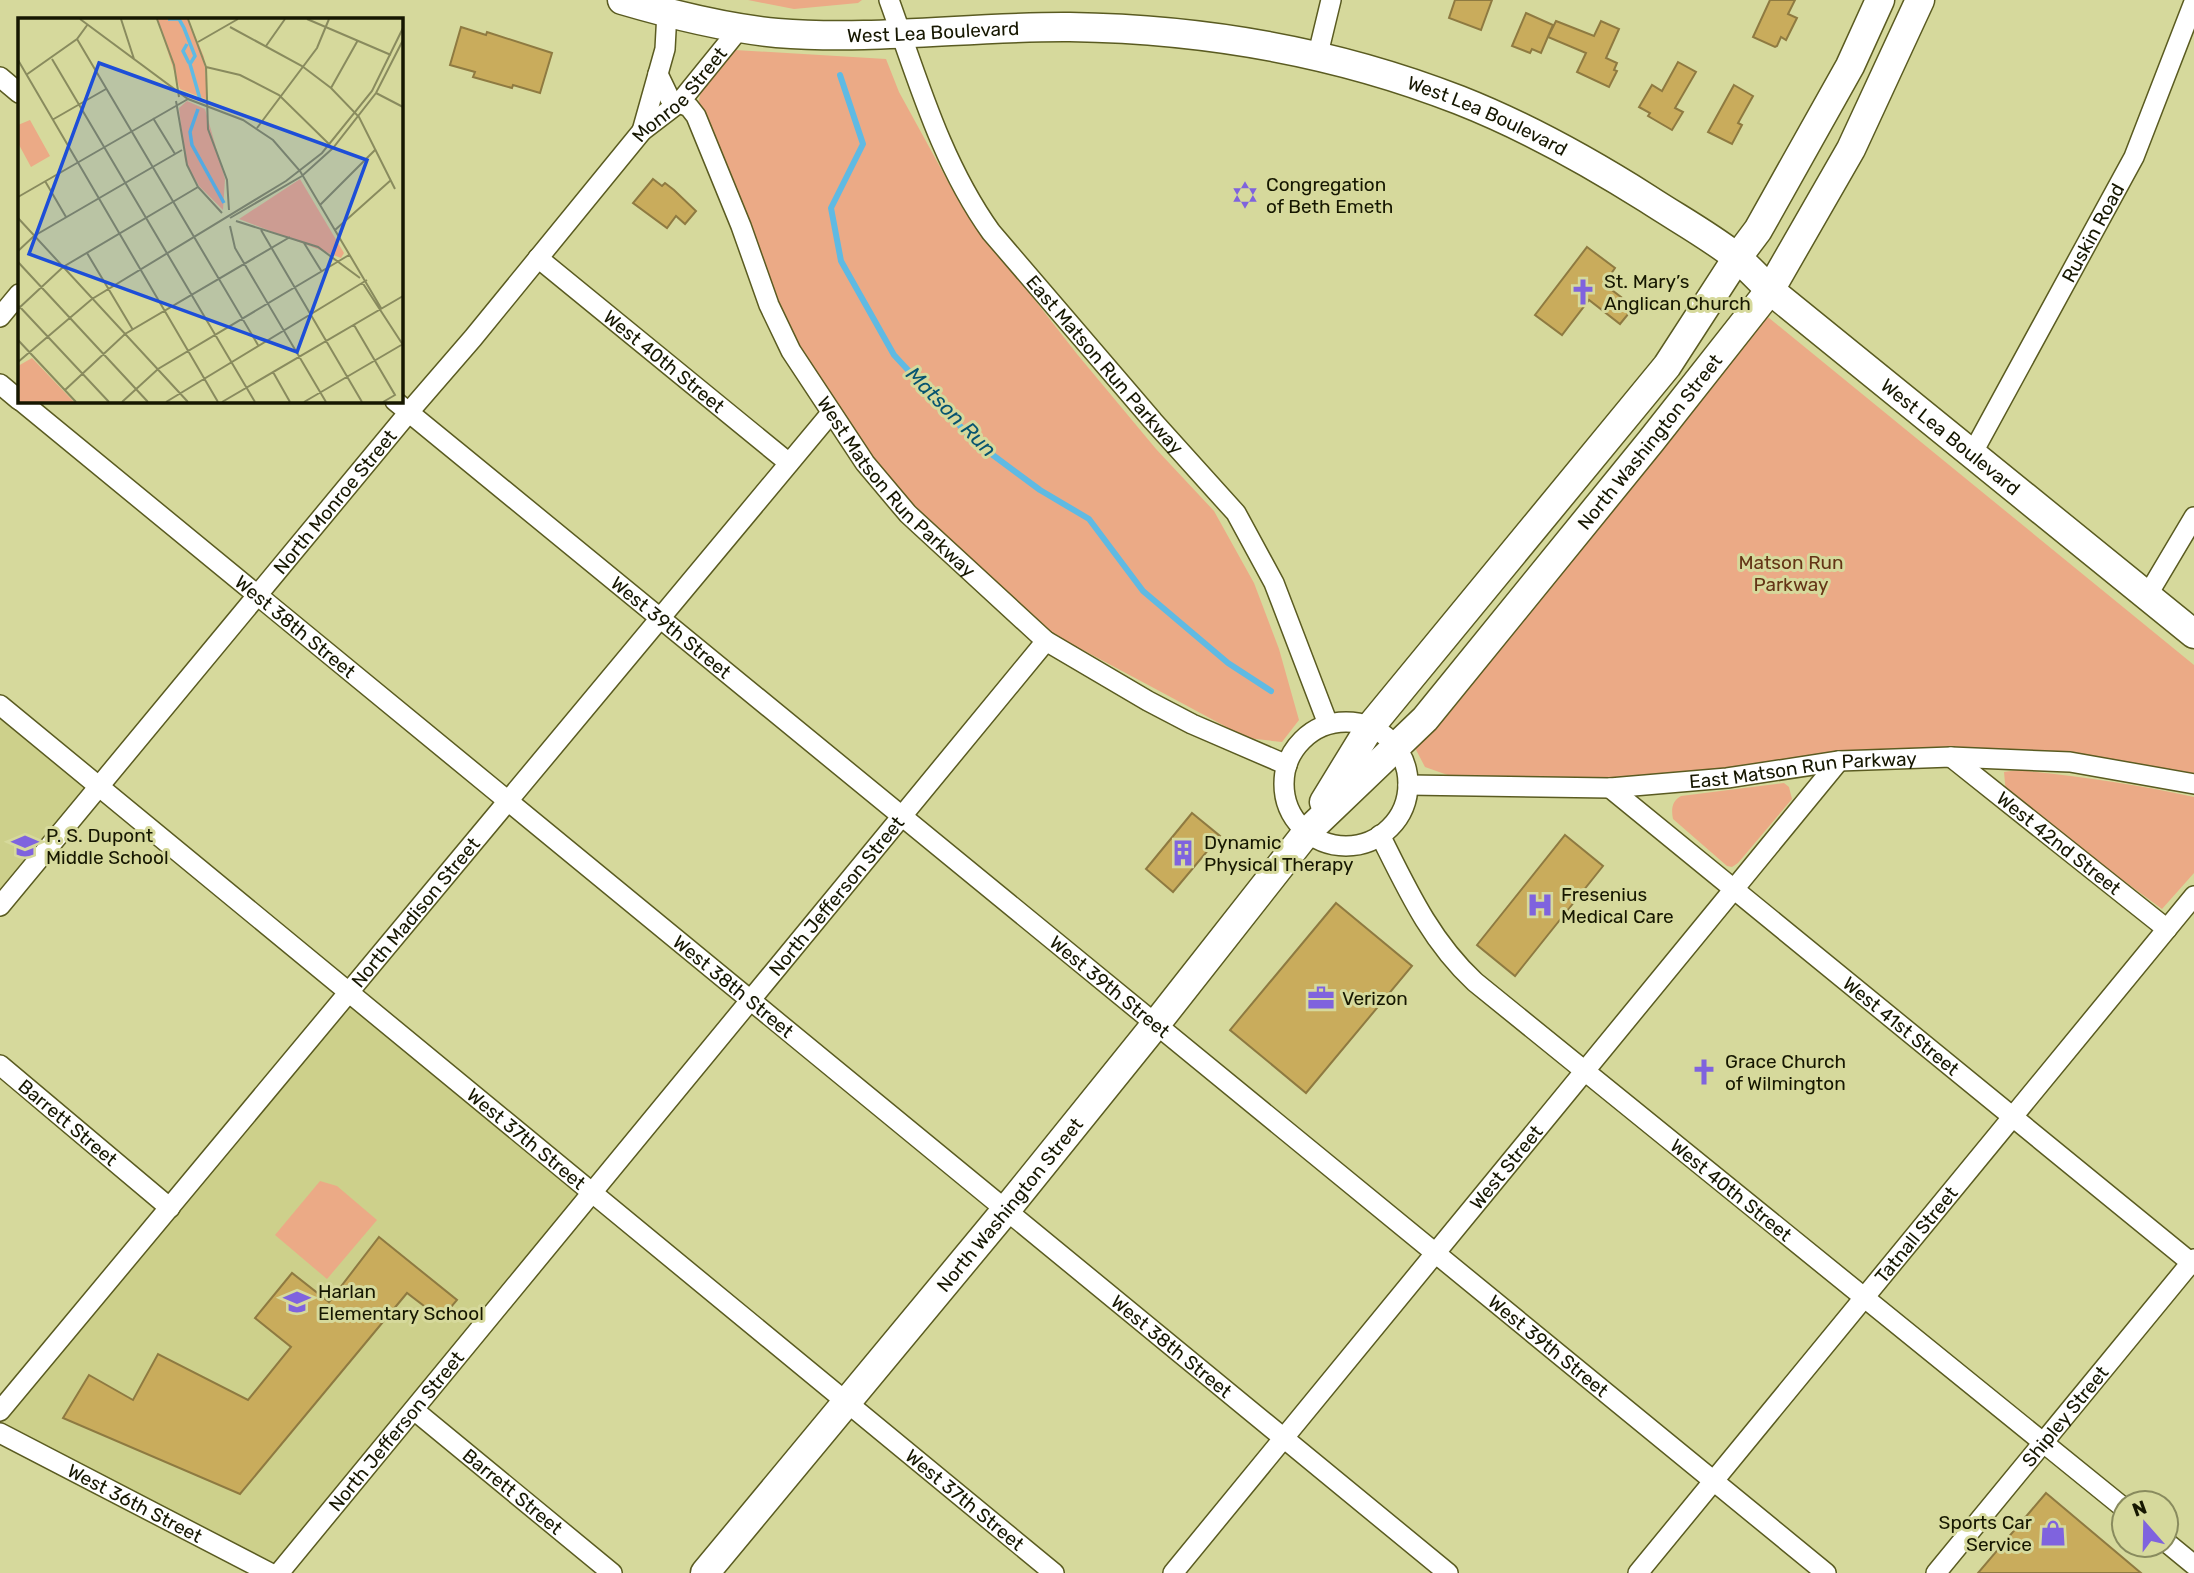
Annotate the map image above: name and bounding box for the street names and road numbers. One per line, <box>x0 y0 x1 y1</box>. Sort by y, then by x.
street label: West Lea Boulevard <box>847 17 1020 47</box>
street label: Monroe Street <box>627 42 732 147</box>
street label: West Lea Boulevard <box>1404 71 1571 161</box>
street label: Ruskin Road <box>2057 180 2129 286</box>
street label: East Matson Run Parkway <box>1021 271 1188 459</box>
street label: West 40th Street <box>599 305 730 418</box>
street label: North Washington Street <box>1573 349 1727 534</box>
street label: West Lea Boulevard <box>1876 374 2025 500</box>
street label: West Matson Run Parkway <box>812 392 980 582</box>
street label: North Monroe Street <box>269 425 402 579</box>
street label: West 38th Street <box>230 570 360 683</box>
street label: West 39th Street <box>606 572 736 684</box>
street label: East Matson Run Parkway <box>1688 747 1917 793</box>
street label: West 42nd Street <box>1992 787 2126 900</box>
street label: North Jefferson Street <box>764 811 910 981</box>
street label: North Madison Street <box>347 832 485 992</box>
street label: West 38th Street <box>668 930 799 1043</box>
street label: West 39th Street <box>1045 931 1175 1043</box>
street label: West 41st Street <box>1838 972 1964 1081</box>
street label: Barrett Street <box>13 1074 123 1171</box>
street label: West 37th Street <box>462 1083 591 1195</box>
street label: North Washington Street <box>932 1113 1088 1297</box>
street label: West Street <box>1465 1120 1548 1214</box>
street label: West 40th Street <box>1666 1134 1797 1247</box>
street label: Tatnall Street <box>1870 1182 1963 1288</box>
street label: West 38th Street <box>1106 1290 1237 1403</box>
street label: West 39th Street <box>1483 1290 1613 1402</box>
street label: North Jefferson Street <box>324 1346 469 1516</box>
street label: Shipley Street <box>2017 1361 2114 1472</box>
street label: Barrett Street <box>458 1444 568 1540</box>
street label: West 37th Street <box>901 1444 1029 1556</box>
street label: West 36th Street <box>63 1459 207 1548</box>

